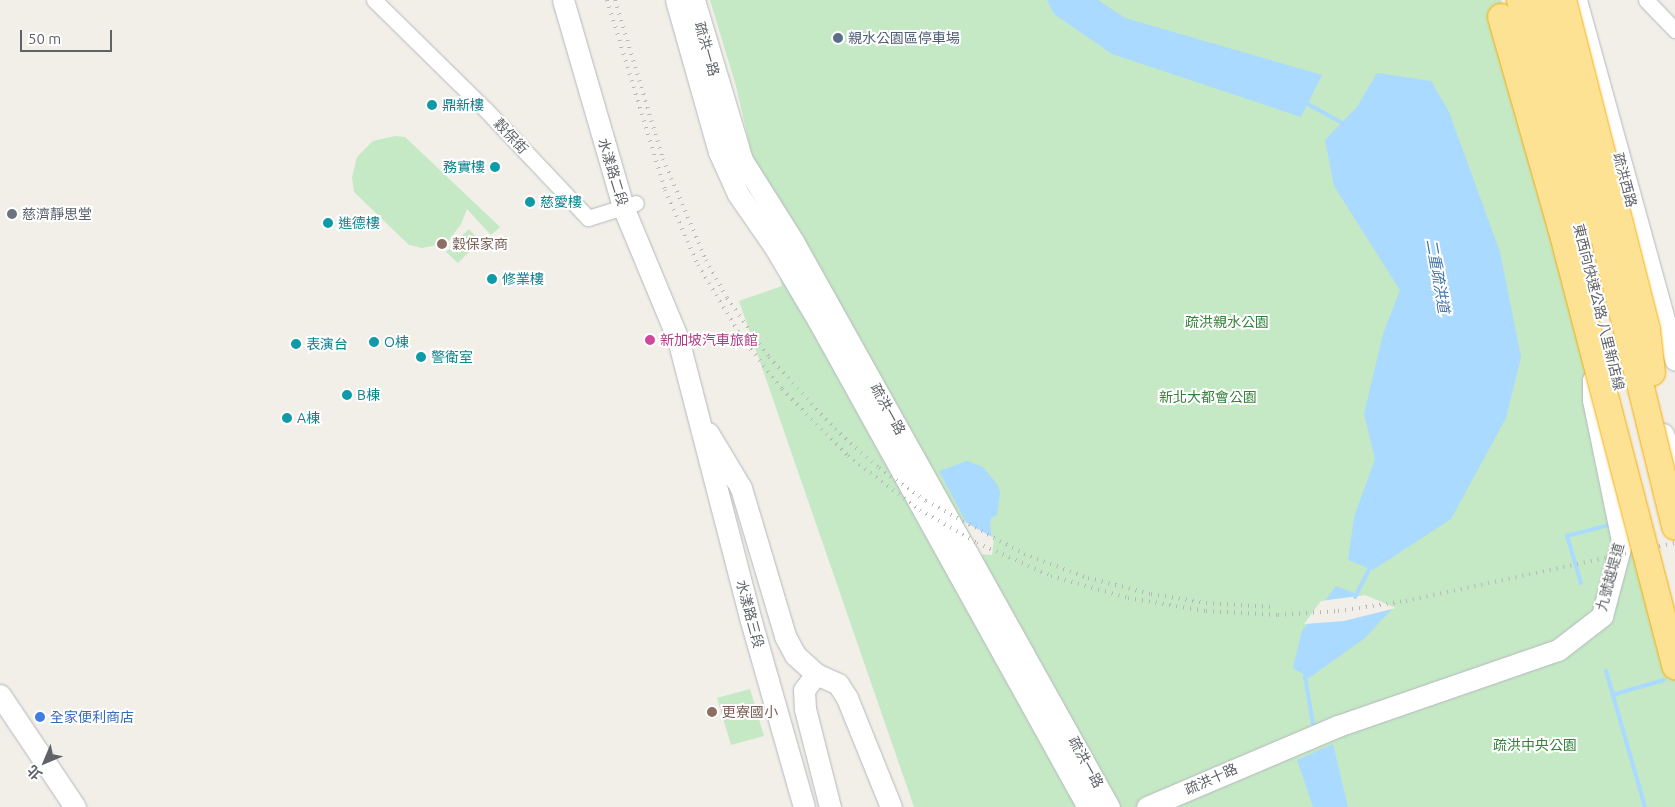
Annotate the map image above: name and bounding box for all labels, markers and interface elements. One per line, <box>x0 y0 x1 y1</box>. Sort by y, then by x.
scale bar <box>22 20 115 52</box>
street label: 疏洪一路 <box>691 20 723 78</box>
text: 50 m <box>28 30 61 47</box>
place label: 親水公園區停車場 <box>848 30 960 46</box>
marker: 親水公園區停車場 <box>832 32 844 44</box>
place label: 鼎新樓 <box>442 97 484 113</box>
marker: 鼎新樓 <box>426 99 438 111</box>
street label: 穀保街 <box>491 115 531 157</box>
street label: 水漾路二段 <box>595 136 631 208</box>
street label: 疏洪西路 <box>1610 151 1640 209</box>
place label: 務實樓 <box>443 159 485 175</box>
marker: 務實樓 <box>489 161 501 173</box>
place label: 慈愛樓 <box>540 194 582 210</box>
marker: 慈愛樓 <box>524 196 536 208</box>
place label: 慈濟靜思堂 <box>22 206 92 222</box>
marker: 慈濟靜思堂 <box>6 208 18 220</box>
place label: 進德樓 <box>338 215 380 231</box>
marker: 進德樓 <box>322 217 334 229</box>
street label: 東西向快速公路 八里新店線 <box>1570 222 1628 392</box>
place label: 穀保家商 <box>452 236 508 252</box>
marker: 穀保家商 <box>436 238 448 250</box>
water label: 二重疏洪道 <box>1423 238 1453 314</box>
place label: 修業樓 <box>502 271 544 287</box>
marker: 修業樓 <box>486 273 498 285</box>
park label: 疏洪親水公園 <box>1185 314 1269 330</box>
place label: 新加坡汽車旅館 <box>660 332 758 348</box>
place label: O棟 <box>384 334 409 350</box>
marker: 新加坡汽車旅館 <box>644 334 656 346</box>
place label: 表演台 <box>306 336 348 352</box>
marker: O棟 <box>368 336 380 348</box>
marker: 表演台 <box>290 338 302 350</box>
place label: 警衛室 <box>431 349 473 365</box>
marker: 警衛室 <box>415 351 427 363</box>
street label: 疏洪一路 <box>867 380 909 438</box>
place label: B棟 <box>357 387 380 403</box>
marker: B棟 <box>341 389 353 401</box>
park label: 新北大都會公園 <box>1159 389 1257 405</box>
place label: A棟 <box>297 410 320 426</box>
marker: A棟 <box>281 412 293 424</box>
street label: 九號越堤道 <box>1593 541 1627 613</box>
street label: 水漾路三段 <box>733 578 767 650</box>
place label: 更寮國小 <box>722 704 778 720</box>
marker: 更寮國小 <box>706 706 718 718</box>
place label: 全家便利商店 <box>50 709 134 725</box>
marker: 全家便利商店 <box>34 711 46 723</box>
street label: 疏洪一路 <box>1065 733 1107 791</box>
north arrow <box>20 737 70 787</box>
park label: 疏洪中央公園 <box>1493 737 1577 753</box>
street label: 疏洪十路 <box>1182 760 1240 798</box>
text: 北 <box>24 762 45 783</box>

